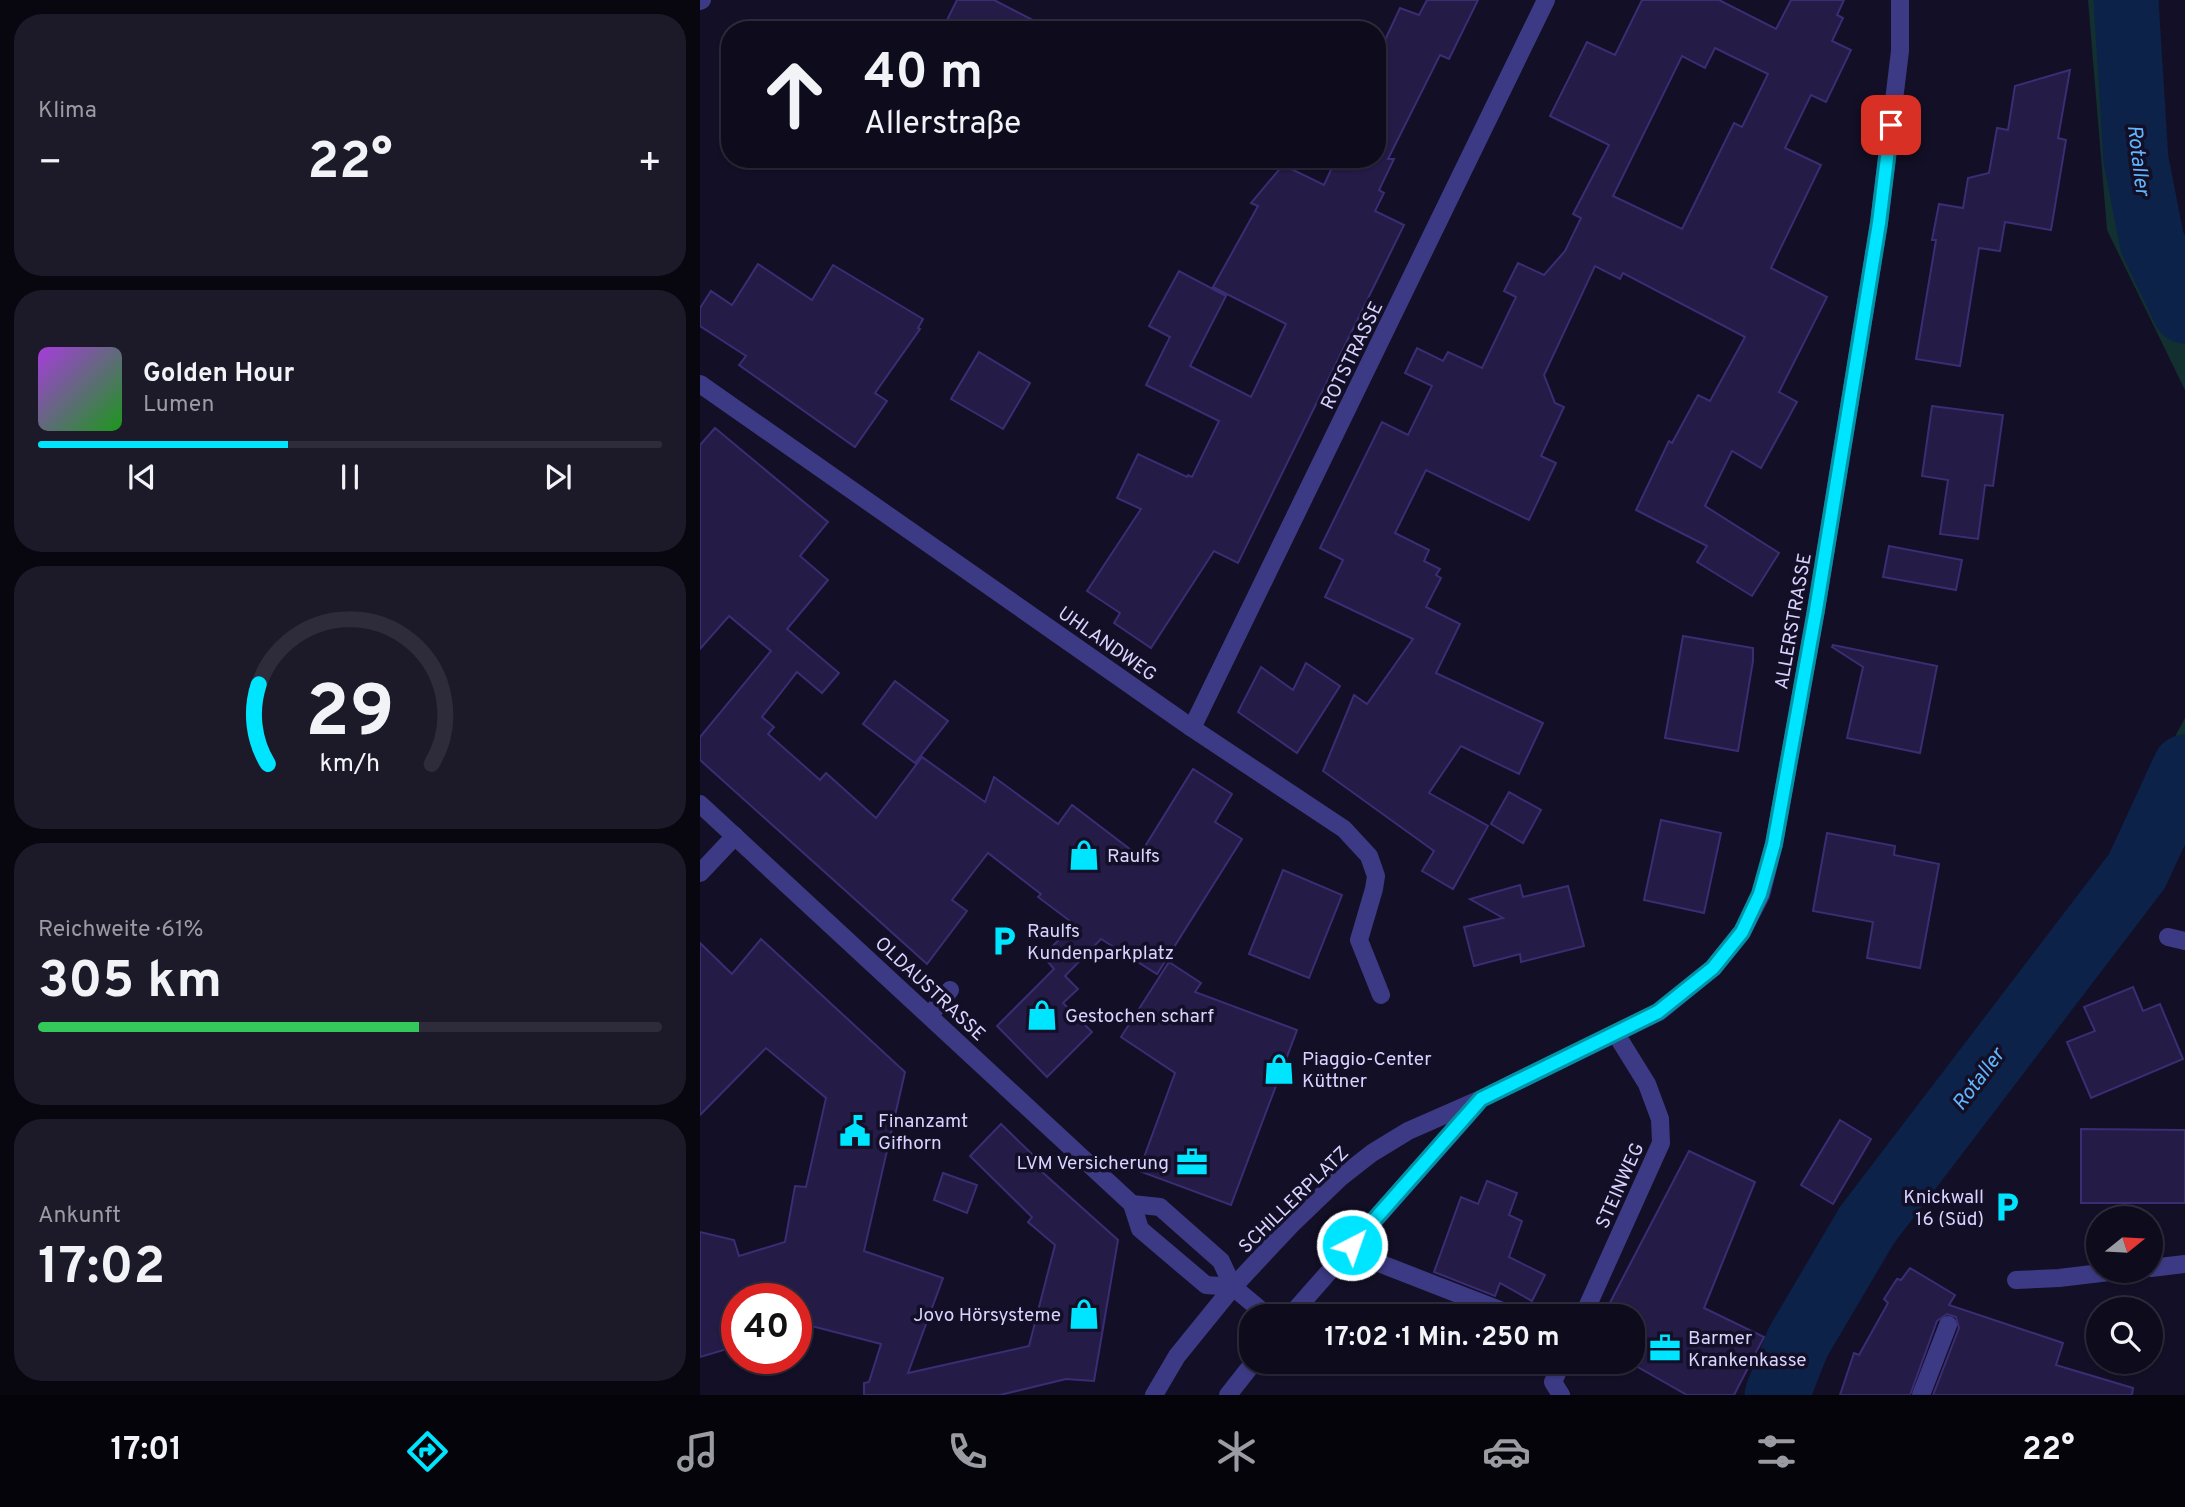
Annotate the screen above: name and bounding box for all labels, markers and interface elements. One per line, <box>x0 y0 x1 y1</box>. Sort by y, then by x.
text: 40 m <box>864 44 983 106</box>
icon: ahead <box>749 49 840 140</box>
pin <box>1861 95 1921 155</box>
text: Klima <box>38 97 97 126</box>
text: Allerstraße <box>864 105 1021 145</box>
icon: arrive <box>1872 106 1910 144</box>
water label: Rotaller <box>2120 123 2156 199</box>
text: 22° <box>307 131 393 197</box>
text: − <box>38 140 63 189</box>
text: + <box>637 140 662 189</box>
street label: ROTSTRASSE <box>1316 298 1389 414</box>
text: Golden Hour <box>143 358 294 391</box>
text: Lumen <box>143 391 214 420</box>
icon: previous <box>123 458 161 496</box>
icon: pause <box>331 458 369 496</box>
icon: next <box>539 458 577 496</box>
street label: ALLERSTRASSE <box>1770 551 1818 691</box>
street label: UHLANDWEG <box>1053 602 1161 688</box>
text: 29 <box>305 670 395 762</box>
text: km/h <box>320 748 380 780</box>
shop icon: Raulfs <box>1067 838 1101 872</box>
place label: Raulfs <box>1107 845 1160 869</box>
text: Reichweite · 61% <box>38 916 204 945</box>
place label: Raulfs Kundenparkplatz <box>1027 920 1174 966</box>
parking icon: Raulfs Kundenparkplatz <box>987 924 1021 958</box>
street label: OLDAUSTRASSE <box>869 932 990 1047</box>
text: 305 km <box>38 950 222 1016</box>
shop icon: Gestochen scharf <box>1025 998 1059 1032</box>
place label: Gestochen scharf <box>1065 1005 1215 1029</box>
water label: Rotaller <box>1947 1042 2013 1117</box>
place label: Piaggio-Center Küttner <box>1302 1048 1432 1094</box>
shop icon: Piaggio-Center Küttner <box>1262 1052 1296 1086</box>
place label: Finanzamt Gifhorn <box>878 1110 968 1156</box>
public building icon: Finanzamt Gifhorn <box>838 1114 872 1148</box>
street label: STEINWEG <box>1591 1139 1650 1232</box>
street label: SCHILLERPLATZ <box>1234 1142 1355 1259</box>
office icon: LVM Versicherung <box>1175 1145 1209 1179</box>
place label: LVM Versicherung <box>1017 1152 1169 1176</box>
place label: Knickwall 16 (Süd) <box>1903 1186 1984 1232</box>
parking icon: Knickwall 16 (Süd) <box>1990 1190 2024 1224</box>
text: Ankunft <box>38 1202 121 1231</box>
north arrow <box>2086 1206 2163 1283</box>
map controls <box>2086 1206 2163 1374</box>
position arrow <box>1315 1208 1389 1282</box>
text: 17:02 <box>38 1236 165 1302</box>
speed limit sign: 40 <box>721 1283 812 1374</box>
shop icon: Jovo Hörsysteme <box>1067 1297 1101 1331</box>
button: search <box>2086 1297 2163 1374</box>
place label: Jovo Hörsysteme <box>913 1304 1061 1328</box>
text: 17:02 · 1 Min. · 250 m <box>1325 1322 1559 1355</box>
place label: Barmer Krankenkasse <box>1688 1327 1807 1373</box>
office icon: Barmer Krankenkasse <box>1648 1331 1682 1365</box>
icon: directions <box>403 1427 452 1476</box>
icon: music <box>673 1427 722 1476</box>
icon: phone <box>943 1427 992 1476</box>
icon: climate <box>1212 1427 1261 1476</box>
icon: car <box>1482 1427 1531 1476</box>
icon: filters <box>1752 1427 1801 1476</box>
text: 17:01 <box>110 1431 182 1471</box>
text: 22° <box>2022 1431 2074 1471</box>

